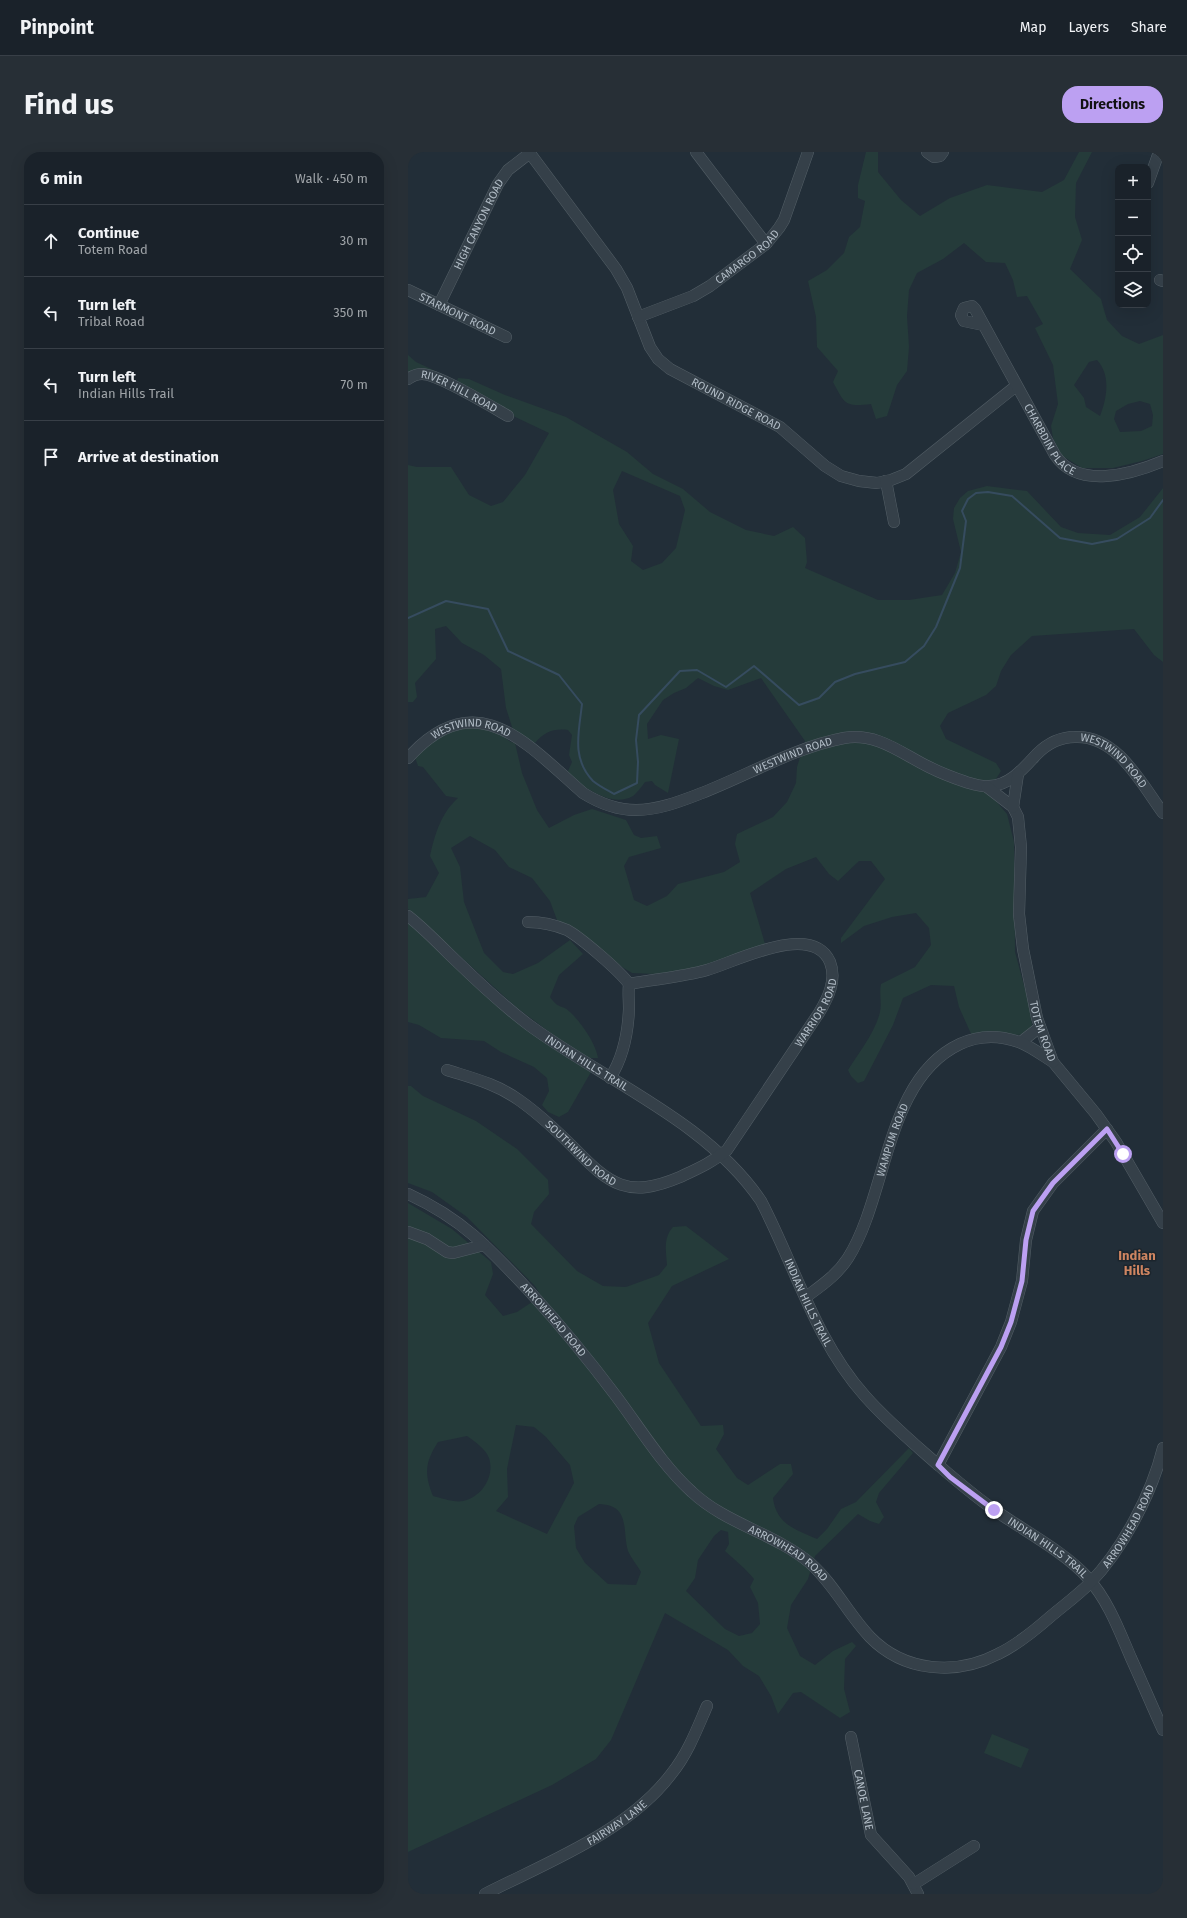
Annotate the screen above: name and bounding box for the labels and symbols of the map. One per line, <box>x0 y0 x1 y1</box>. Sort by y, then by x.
street label: HIGH CANYON ROAD <box>451 176 507 272</box>
street label: CAMARGO ROAD <box>713 227 782 287</box>
street label: STARMONT ROAD <box>417 290 498 338</box>
street label: RIVER HILL ROAD <box>420 368 500 415</box>
street label: ROUND RIDGE ROAD <box>689 375 783 433</box>
street label: CHARBDIN PLACE <box>1021 401 1078 478</box>
street label: WESTWIND ROAD <box>429 716 513 742</box>
street label: WESTWIND ROAD <box>1080 731 1150 790</box>
street label: WESTWIND ROAD <box>751 735 834 777</box>
street label: WARRIOR ROAD <box>792 977 839 1049</box>
street label: TOTEM ROAD <box>1027 1000 1058 1063</box>
street label: INDIAN HILLS TRAIL <box>542 1032 631 1094</box>
street label: WAMPUM ROAD <box>874 1101 911 1178</box>
street label: SOUTHWIND ROAD <box>542 1118 618 1189</box>
route start <box>1114 1145 1132 1163</box>
district label: Indian Hills <box>1118 1248 1156 1278</box>
street label: INDIAN HILLS TRAIL <box>782 1257 835 1349</box>
street label: ARROWHEAD ROAD <box>518 1280 589 1359</box>
street label: ARROWHEAD ROAD <box>1100 1483 1157 1571</box>
route end <box>985 1501 1003 1519</box>
street label: INDIAN HILLS TRAIL <box>1005 1515 1091 1581</box>
street label: ARROWHEAD ROAD <box>746 1522 831 1584</box>
street label: CANOE LANE <box>851 1768 876 1831</box>
street label: FAIRWAY LANE <box>585 1798 650 1848</box>

